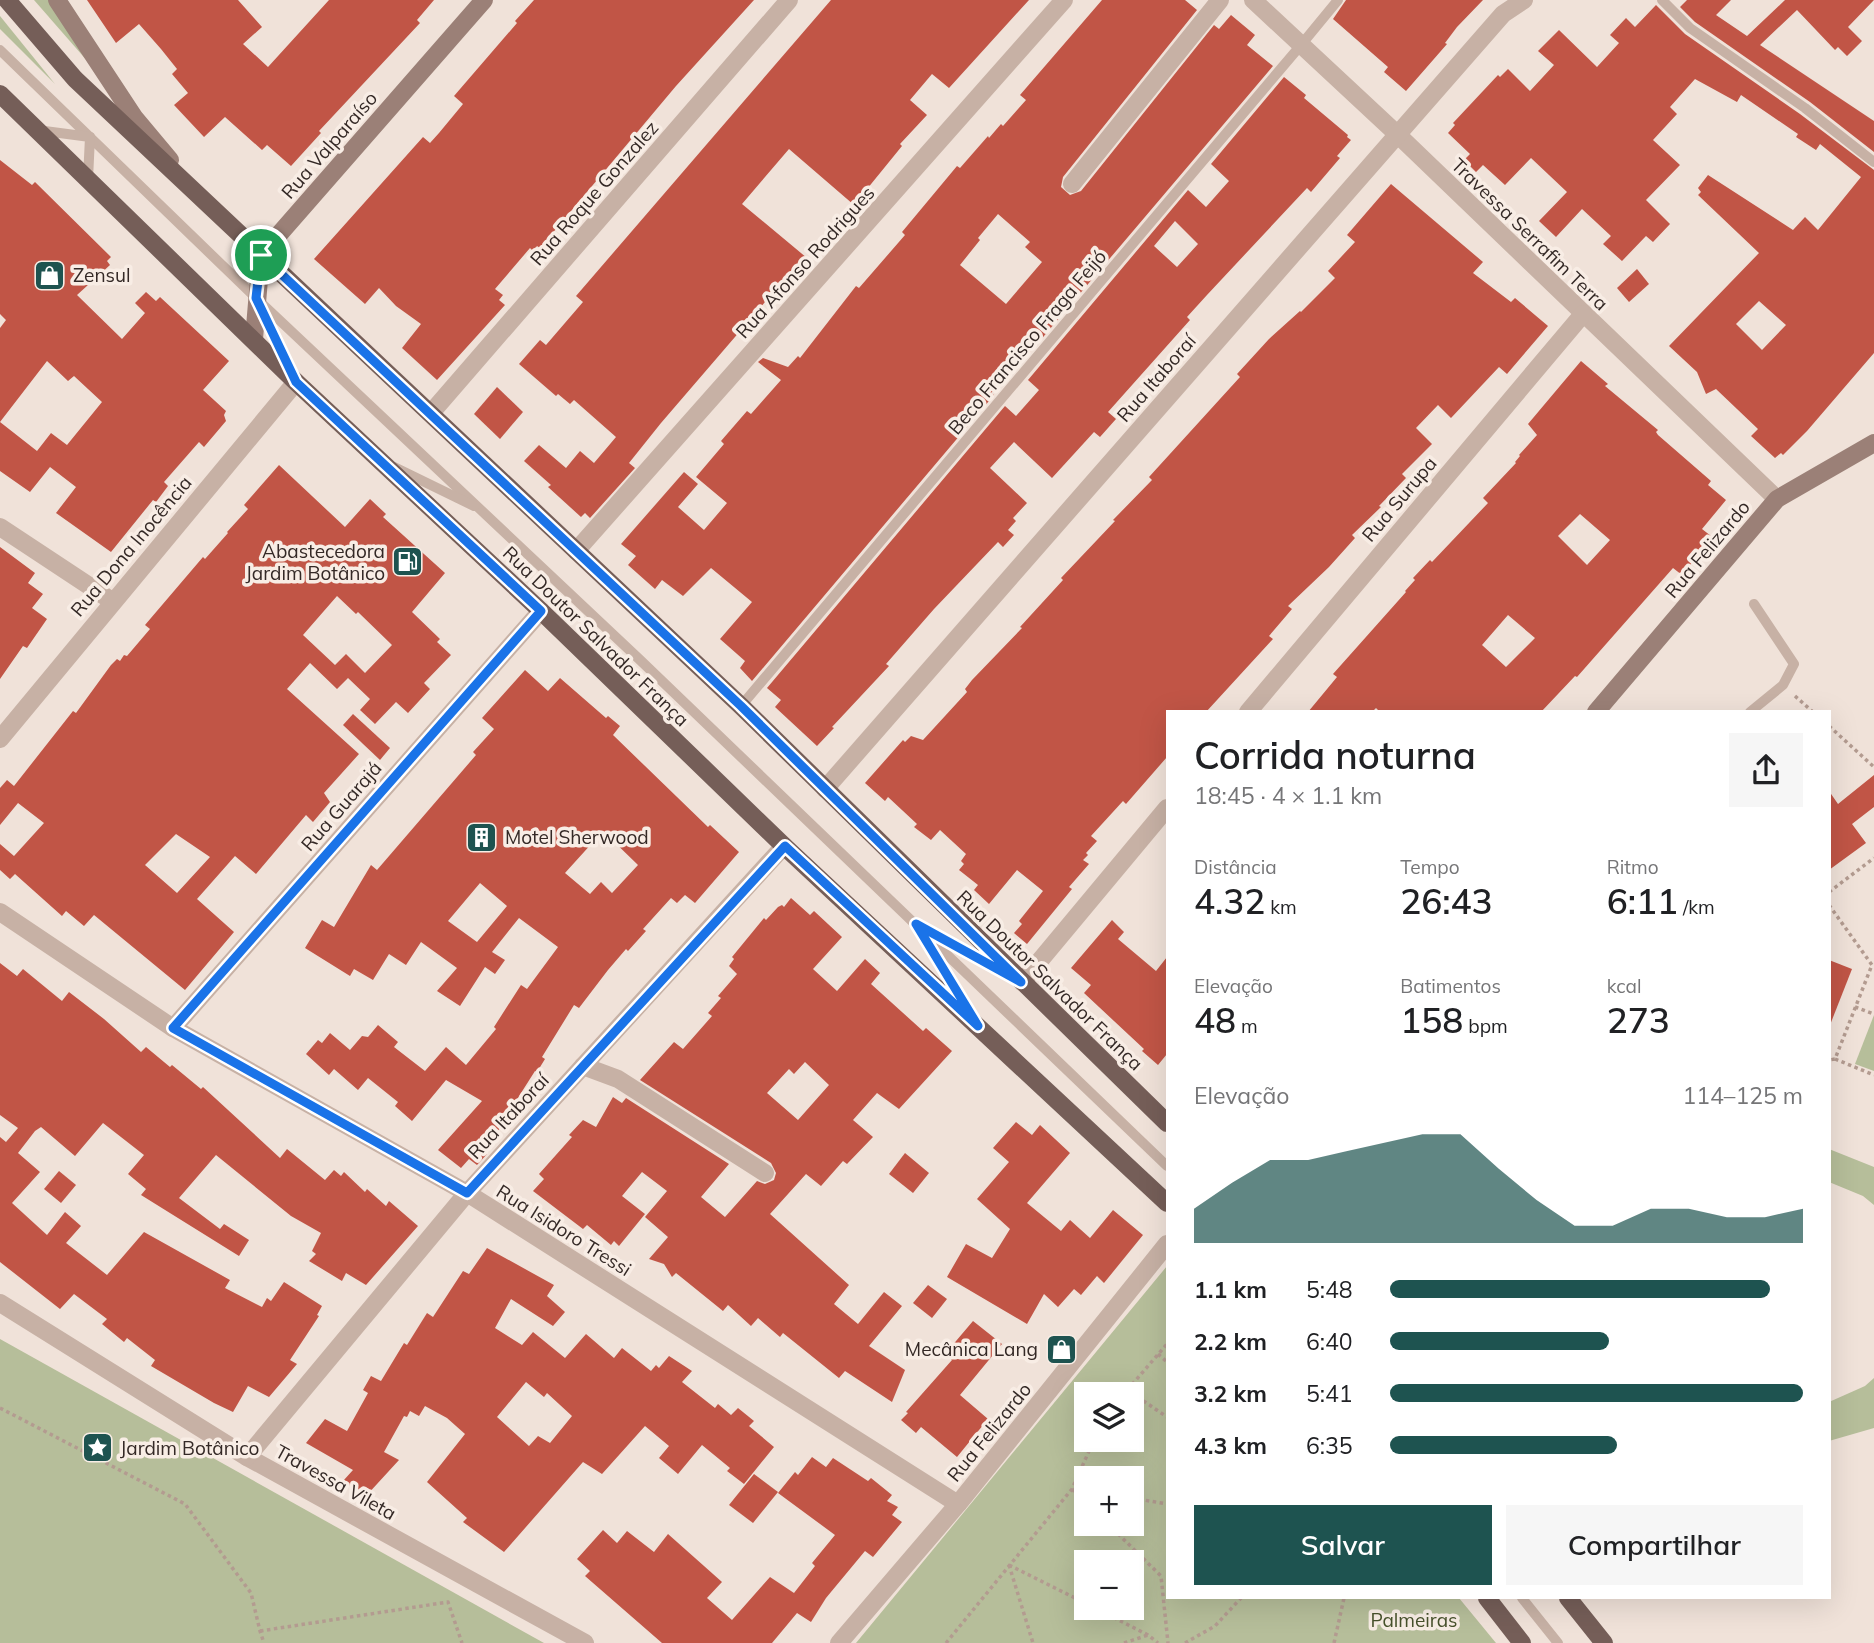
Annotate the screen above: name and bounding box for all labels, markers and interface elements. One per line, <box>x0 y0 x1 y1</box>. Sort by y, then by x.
street label: Rua Valparaíso <box>276 86 382 204</box>
street label: Rua Roque Gonzalez <box>525 116 663 270</box>
street label: Travessa Serrafim Terra <box>1447 153 1613 315</box>
street label: Rua Afonso Rodrigues <box>730 181 880 343</box>
pin <box>231 225 291 285</box>
icon: arrive <box>242 236 280 274</box>
street label: Beco Francisco Fraga Feijó <box>943 245 1111 439</box>
shop icon: Zensul <box>33 258 67 292</box>
place label: Zensul <box>73 263 130 287</box>
street label: Rua Itaboraí <box>1111 328 1202 427</box>
street label: Rua Surupa <box>1356 451 1442 547</box>
street label: Rua Dona Inocência <box>65 471 197 621</box>
street label: Rua Felizardo <box>1659 495 1755 603</box>
place label: Abastecedora Jardim Botânico <box>246 539 385 585</box>
street label: Rua Doutor Salvador França <box>498 541 694 731</box>
fuel station icon: Abastecedora Jardim Botânico <box>391 545 425 579</box>
text: Corrida noturna <box>1194 731 1476 779</box>
button: share <box>1729 733 1803 807</box>
street label: Rua Guarajá <box>296 756 386 856</box>
text: 18:45 · 4 × 1.1 km <box>1194 781 1382 810</box>
building icon: Motel Sherwood <box>465 820 499 854</box>
place label: Motel Sherwood <box>505 825 649 849</box>
text: Distância <box>1194 855 1277 879</box>
text: Tempo <box>1400 855 1460 879</box>
text: Ritmo <box>1607 855 1659 879</box>
text: 4.32 <box>1194 879 1265 923</box>
text: 26:43 <box>1400 879 1493 923</box>
text: 6:11 <box>1607 879 1678 923</box>
street label: Rua Doutor Salvador França <box>952 885 1148 1075</box>
text: km <box>1265 895 1297 919</box>
text: /km <box>1678 895 1715 919</box>
text: Elevação <box>1194 974 1273 998</box>
text: Batimentos <box>1400 974 1501 998</box>
text: kcal <box>1607 974 1641 998</box>
text: 48 <box>1194 998 1236 1042</box>
text: 158 <box>1400 998 1463 1042</box>
text: 273 <box>1607 998 1670 1042</box>
text: m <box>1236 1014 1258 1038</box>
text: bpm <box>1463 1014 1508 1038</box>
street label: Rua Itaboraí <box>462 1067 555 1164</box>
text: Elevação <box>1194 1081 1289 1110</box>
text: 114–125 m <box>1682 1081 1803 1110</box>
street label: Rua Isidoro Tressi <box>492 1179 636 1281</box>
text: 1.1 km <box>1194 1275 1267 1304</box>
text: 5:48 <box>1306 1275 1353 1304</box>
text: 2.2 km <box>1194 1327 1267 1356</box>
text: 6:40 <box>1306 1327 1353 1356</box>
shop icon: Mecânica Lang <box>1044 1332 1078 1366</box>
place label: Mecânica Lang <box>905 1337 1038 1361</box>
street label: Rua Felizardo <box>942 1378 1036 1486</box>
text: 3.2 km <box>1194 1379 1267 1408</box>
text: 5:41 <box>1306 1379 1353 1408</box>
map controls <box>1074 1382 1144 1620</box>
button: layers <box>1074 1382 1144 1452</box>
place icon: Jardim Botânico <box>80 1431 114 1465</box>
text: 4.3 km <box>1194 1431 1267 1460</box>
text: 6:35 <box>1306 1431 1353 1460</box>
place label: Jardim Botânico <box>120 1436 259 1460</box>
street label: Travessa Vileta <box>271 1439 401 1525</box>
button: + <box>1074 1466 1144 1536</box>
button: Salvar <box>1194 1505 1492 1585</box>
button: Compartilhar <box>1506 1505 1803 1585</box>
button: − <box>1074 1550 1144 1620</box>
park label: Palmeiras <box>1370 1608 1458 1632</box>

